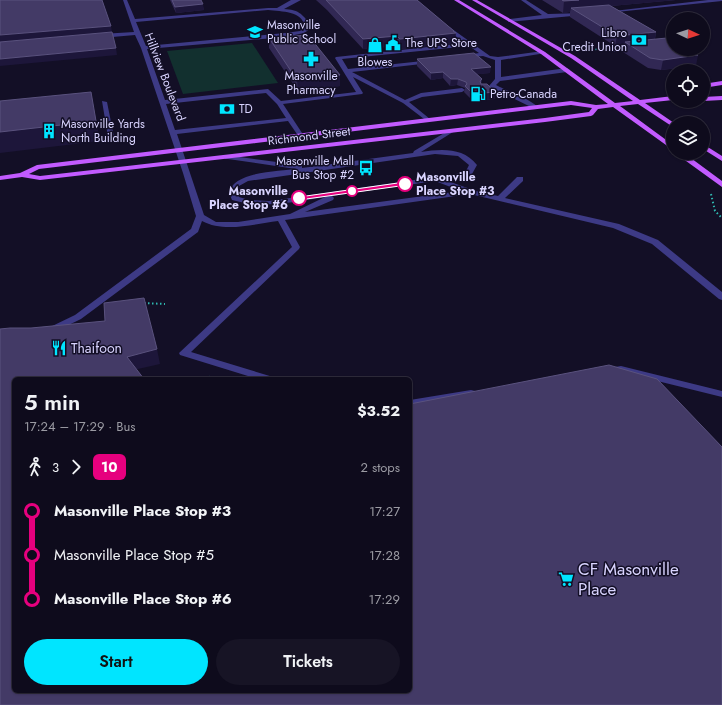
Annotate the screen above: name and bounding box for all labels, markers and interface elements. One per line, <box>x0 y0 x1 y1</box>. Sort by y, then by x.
north arrow <box>666 12 710 56</box>
map controls <box>666 12 710 160</box>
place label: Masonville Public School <box>267 16 336 48</box>
school or university icon: Masonville Public School <box>246 23 264 41</box>
place label: Libro Credit Union <box>562 24 627 56</box>
street label: Hillview Boulevard <box>140 30 190 124</box>
bank icon: Libro Credit Union <box>630 31 648 49</box>
public building icon: The UPS Store <box>384 34 402 52</box>
place label: The UPS Store <box>405 34 477 52</box>
shop icon: Blowes <box>366 36 384 54</box>
pharmacy icon: Masonville Pharmacy <box>302 50 320 68</box>
place label: Blowes <box>358 53 393 71</box>
button: locate <box>666 64 710 108</box>
place label: Masonville Pharmacy <box>284 67 338 99</box>
fuel station icon: Petro-Canada <box>469 85 487 103</box>
place label: Petro-Canada <box>490 85 557 103</box>
bank icon: TD <box>218 100 236 118</box>
place label: TD <box>239 100 253 118</box>
place label: Masonville Yards North Building <box>61 115 145 147</box>
button: layers <box>666 116 710 160</box>
building icon: Masonville Yards North Building <box>40 122 58 140</box>
street label: Richmond Street <box>267 122 351 150</box>
place label: Masonville Mall Bus Stop #2 <box>276 152 354 184</box>
bus stop icon: Masonville Mall Bus Stop #2 <box>357 159 375 177</box>
place label: Masonville Place Stop #3 <box>416 168 495 200</box>
marker: Masonville Place Stop #3 <box>397 176 413 192</box>
place label: Masonville Place Stop #6 <box>209 182 288 214</box>
unlabelled marker <box>346 185 358 197</box>
marker: Masonville Place Stop #6 <box>291 190 307 206</box>
place label: Thaifoon <box>71 338 122 358</box>
restaurant icon: Thaifoon <box>50 339 68 357</box>
text: 5 min <box>24 386 80 418</box>
text: $3.52 <box>357 400 400 422</box>
text: 17:24 – 17:29 · Bus <box>24 417 135 436</box>
icon: walk <box>24 456 46 478</box>
icon: forward <box>65 456 87 478</box>
text: 10 <box>101 457 118 477</box>
text: 3 <box>52 458 59 477</box>
text: 2 stops <box>361 458 400 477</box>
text: Masonville Place Stop #3 <box>54 500 231 522</box>
text: 17:27 <box>369 502 400 521</box>
text: Masonville Place Stop #5 <box>54 544 214 566</box>
text: 17:28 <box>369 546 400 565</box>
place label: CF Masonville Place <box>578 557 679 601</box>
supermarket icon: CF Masonville Place <box>557 570 575 588</box>
text: Masonville Place Stop #6 <box>54 588 232 610</box>
text: 17:29 <box>369 590 400 609</box>
button: Start <box>24 639 208 685</box>
button: Tickets <box>216 639 400 685</box>

